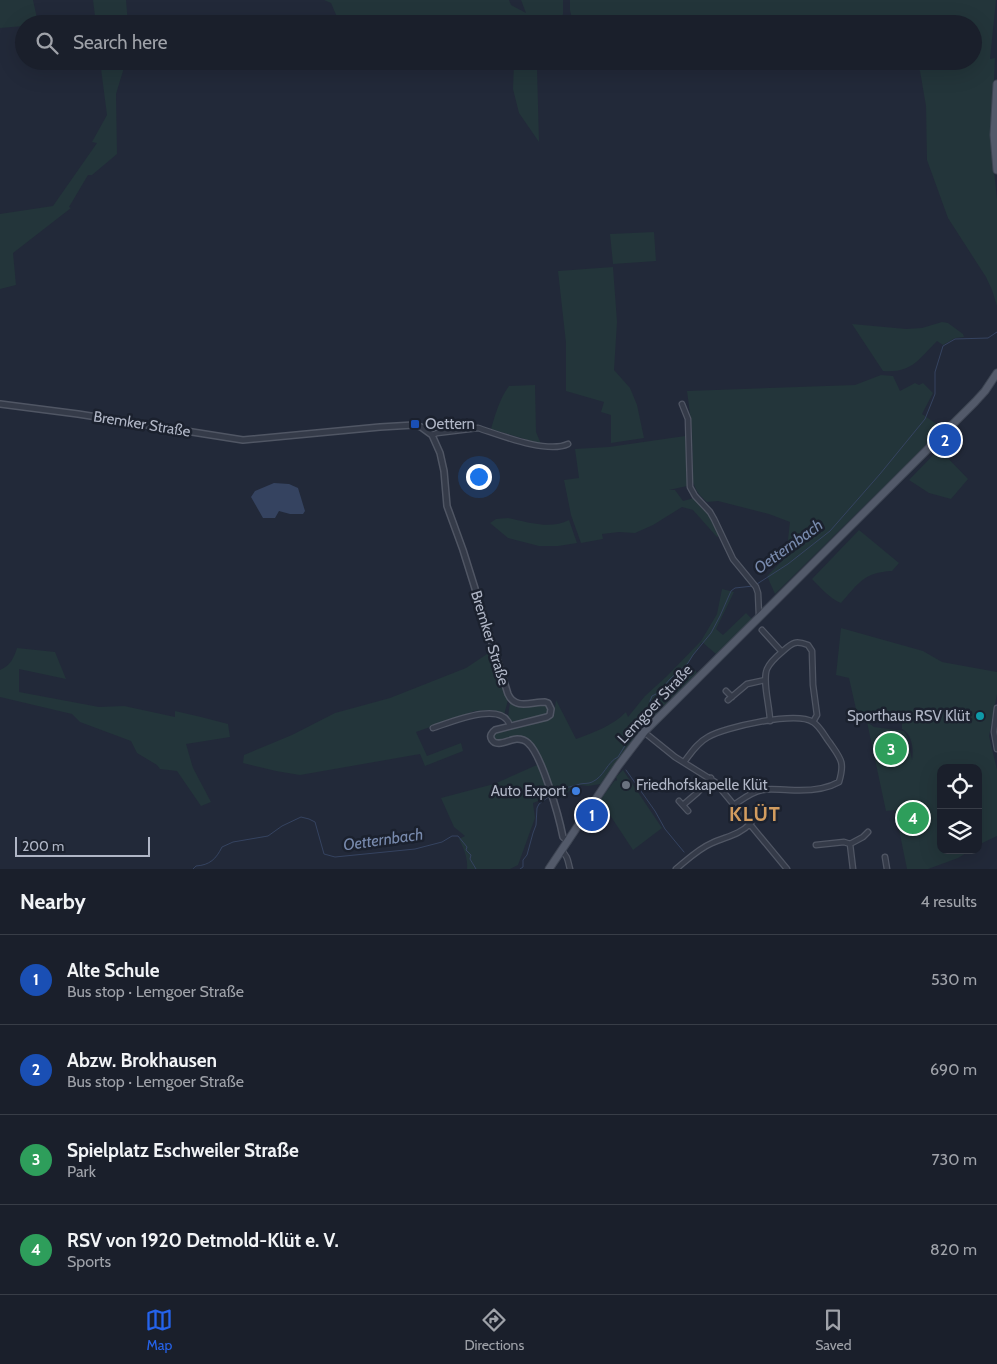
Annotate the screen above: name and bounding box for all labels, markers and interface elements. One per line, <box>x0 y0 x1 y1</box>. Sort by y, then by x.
search box <box>15 15 982 70</box>
icon: search <box>33 29 61 57</box>
text: Search here <box>73 31 167 54</box>
street label: Bremker Straße <box>92 407 192 441</box>
place label: Oettern <box>425 415 475 433</box>
marker: Oettern <box>409 418 421 430</box>
pin: 2 <box>929 421 961 459</box>
your location <box>466 464 492 490</box>
water label: Oetternbach <box>750 515 826 578</box>
street label: Bremker Straße <box>467 588 513 688</box>
street label: Lemgoer Straße <box>614 661 696 747</box>
place label: Sporthaus RSV Klüt <box>847 707 970 725</box>
marker: Sporthaus RSV Klüt <box>974 710 986 722</box>
pin: 3 <box>875 730 907 768</box>
map controls <box>937 764 982 854</box>
button: locate <box>937 764 982 809</box>
place label: Friedhofskapelle Klüt <box>636 776 767 794</box>
marker: Friedhofskapelle Klüt <box>620 779 632 791</box>
place label: Auto Export <box>491 782 566 800</box>
marker: Auto Export <box>570 785 582 797</box>
pin: 1 <box>576 796 608 834</box>
pin: 4 <box>897 799 929 837</box>
district label: KLÜT <box>729 802 781 826</box>
button: layers <box>937 809 982 854</box>
water label: Oetternbach <box>342 824 424 855</box>
scale bar <box>15 834 150 857</box>
text: 200 m <box>22 837 64 855</box>
text: Nearby <box>20 889 86 914</box>
text: 4 results <box>920 892 977 911</box>
text: Alte Schule <box>67 959 159 982</box>
text: 1 <box>33 970 39 989</box>
text: 530 m <box>931 970 977 989</box>
text: Bus stop · Lemgoer Straße <box>67 982 244 1001</box>
text: Abzw. Brokhausen <box>67 1049 217 1072</box>
text: 2 <box>32 1060 40 1079</box>
text: 690 m <box>930 1060 977 1079</box>
text: Bus stop · Lemgoer Straße <box>67 1072 244 1091</box>
text: Spielplatz Eschweiler Straße <box>67 1139 299 1162</box>
text: 3 <box>32 1150 40 1169</box>
text: 730 m <box>931 1150 977 1169</box>
text: Park <box>67 1162 96 1181</box>
text: RSV von 1920 Detmold-Klüt e. V. <box>67 1229 339 1252</box>
text: 4 <box>31 1240 41 1259</box>
text: 820 m <box>930 1240 977 1259</box>
text: Sports <box>67 1252 111 1271</box>
tab: Map <box>145 1306 173 1354</box>
tab: Directions <box>464 1306 524 1354</box>
tab: Saved <box>815 1306 852 1354</box>

